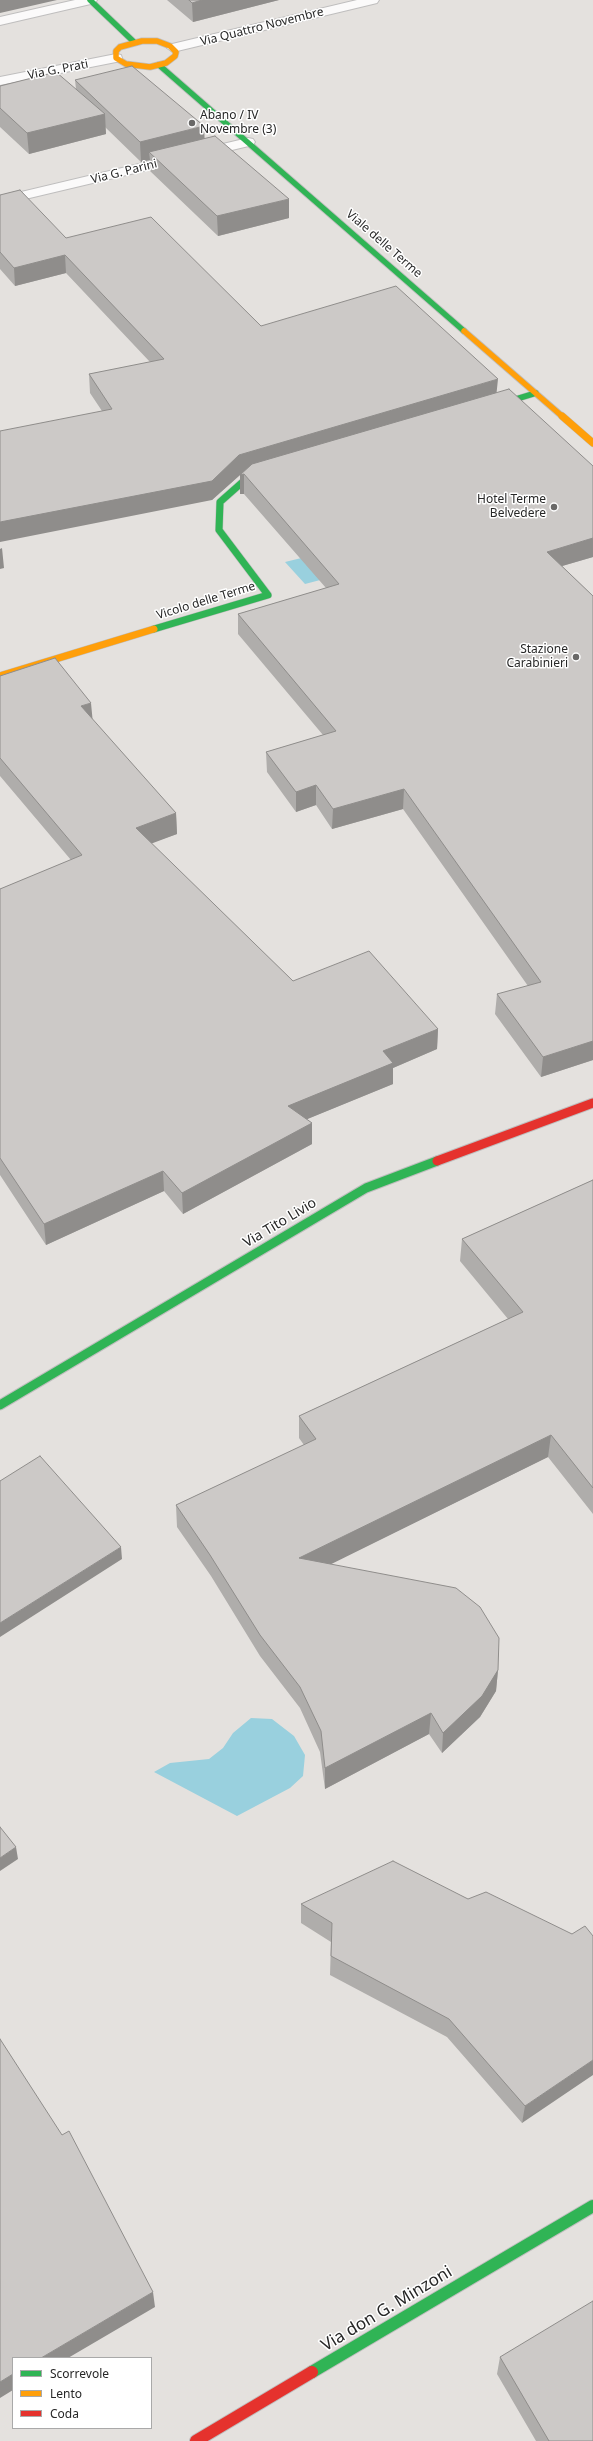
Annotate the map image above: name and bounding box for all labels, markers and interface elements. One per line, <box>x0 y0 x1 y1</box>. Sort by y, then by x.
street label: Via Quattro Novembre <box>199 5 325 49</box>
street label: Via G. Prati <box>27 57 89 83</box>
place label: Abano / IV Novembre (3) <box>200 109 276 137</box>
marker: Abano / IV Novembre (3) <box>187 118 197 128</box>
street label: Via G. Parini <box>89 157 159 187</box>
street label: Viale delle Terme <box>343 207 425 281</box>
place label: Hotel Terme Belvedere <box>477 493 546 521</box>
marker: Hotel Terme Belvedere <box>549 502 559 512</box>
street label: Vicolo delle Terme <box>155 579 257 623</box>
place label: Stazione Carabinieri <box>506 643 568 671</box>
marker: Stazione Carabinieri <box>571 652 581 662</box>
street label: Via Tito Livio <box>240 1195 320 1251</box>
street label: Via don G. Minzoni <box>318 2262 456 2356</box>
legend <box>12 2357 152 2429</box>
text: Scorrevole <box>50 2365 109 2382</box>
text: Lento <box>50 2385 82 2402</box>
text: Coda <box>50 2405 79 2422</box>

